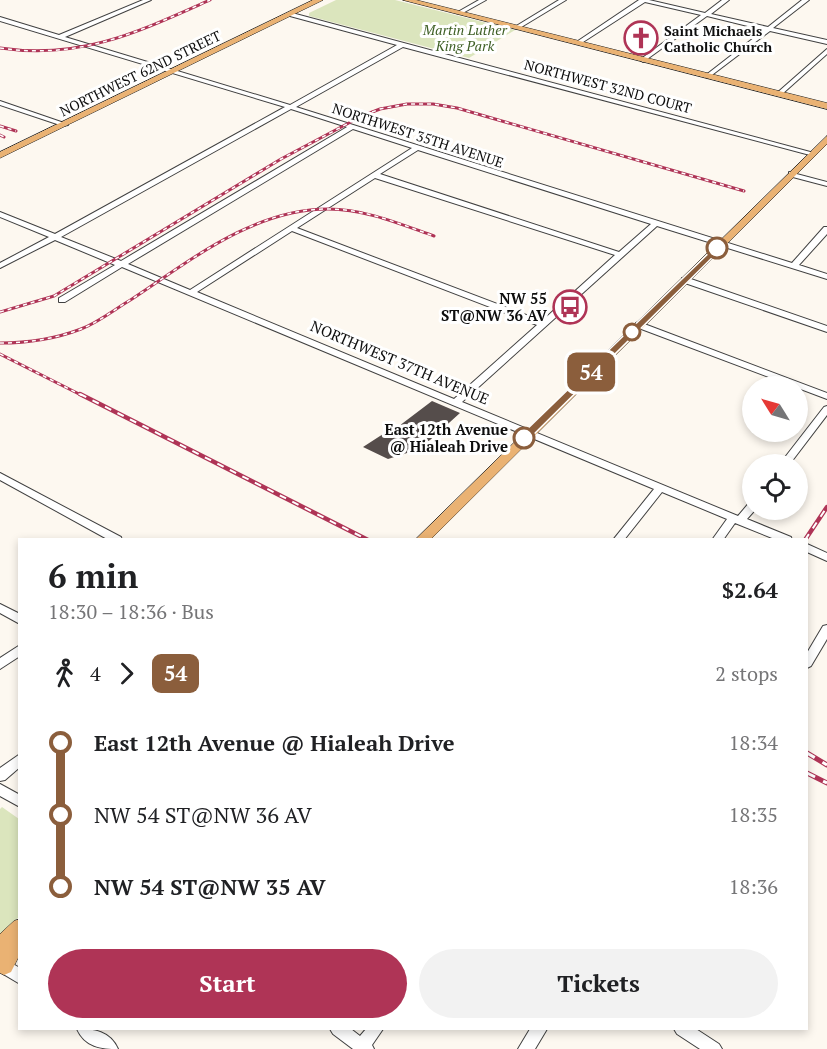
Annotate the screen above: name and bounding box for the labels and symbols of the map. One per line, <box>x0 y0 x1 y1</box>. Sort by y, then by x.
park label: Martin Luther King Park <box>422 20 508 55</box>
church icon: Saint Michaels Catholic Church <box>623 20 659 56</box>
place label: Saint Michaels Catholic Church <box>664 21 772 56</box>
street label: NORTHWEST 62ND STREET <box>56 26 224 120</box>
street label: NORTHWEST 32ND COURT <box>522 55 694 118</box>
street label: NORTHWEST 35TH AVENUE <box>330 98 506 172</box>
unlabelled marker <box>706 237 728 259</box>
place label: NW 55 ST@NW 36 AV <box>441 288 548 325</box>
bus stop icon: NW 55 ST@NW 36 AV <box>552 289 588 325</box>
street label: NORTHWEST 37TH AVENUE <box>308 315 492 409</box>
unlabelled marker <box>623 323 641 341</box>
line badge: 54 <box>564 352 618 392</box>
north arrow <box>742 376 808 442</box>
place label: East 12th Avenue @ Hialeah Drive <box>385 419 508 456</box>
marker: East 12th Avenue @ Hialeah Drive <box>513 427 535 449</box>

